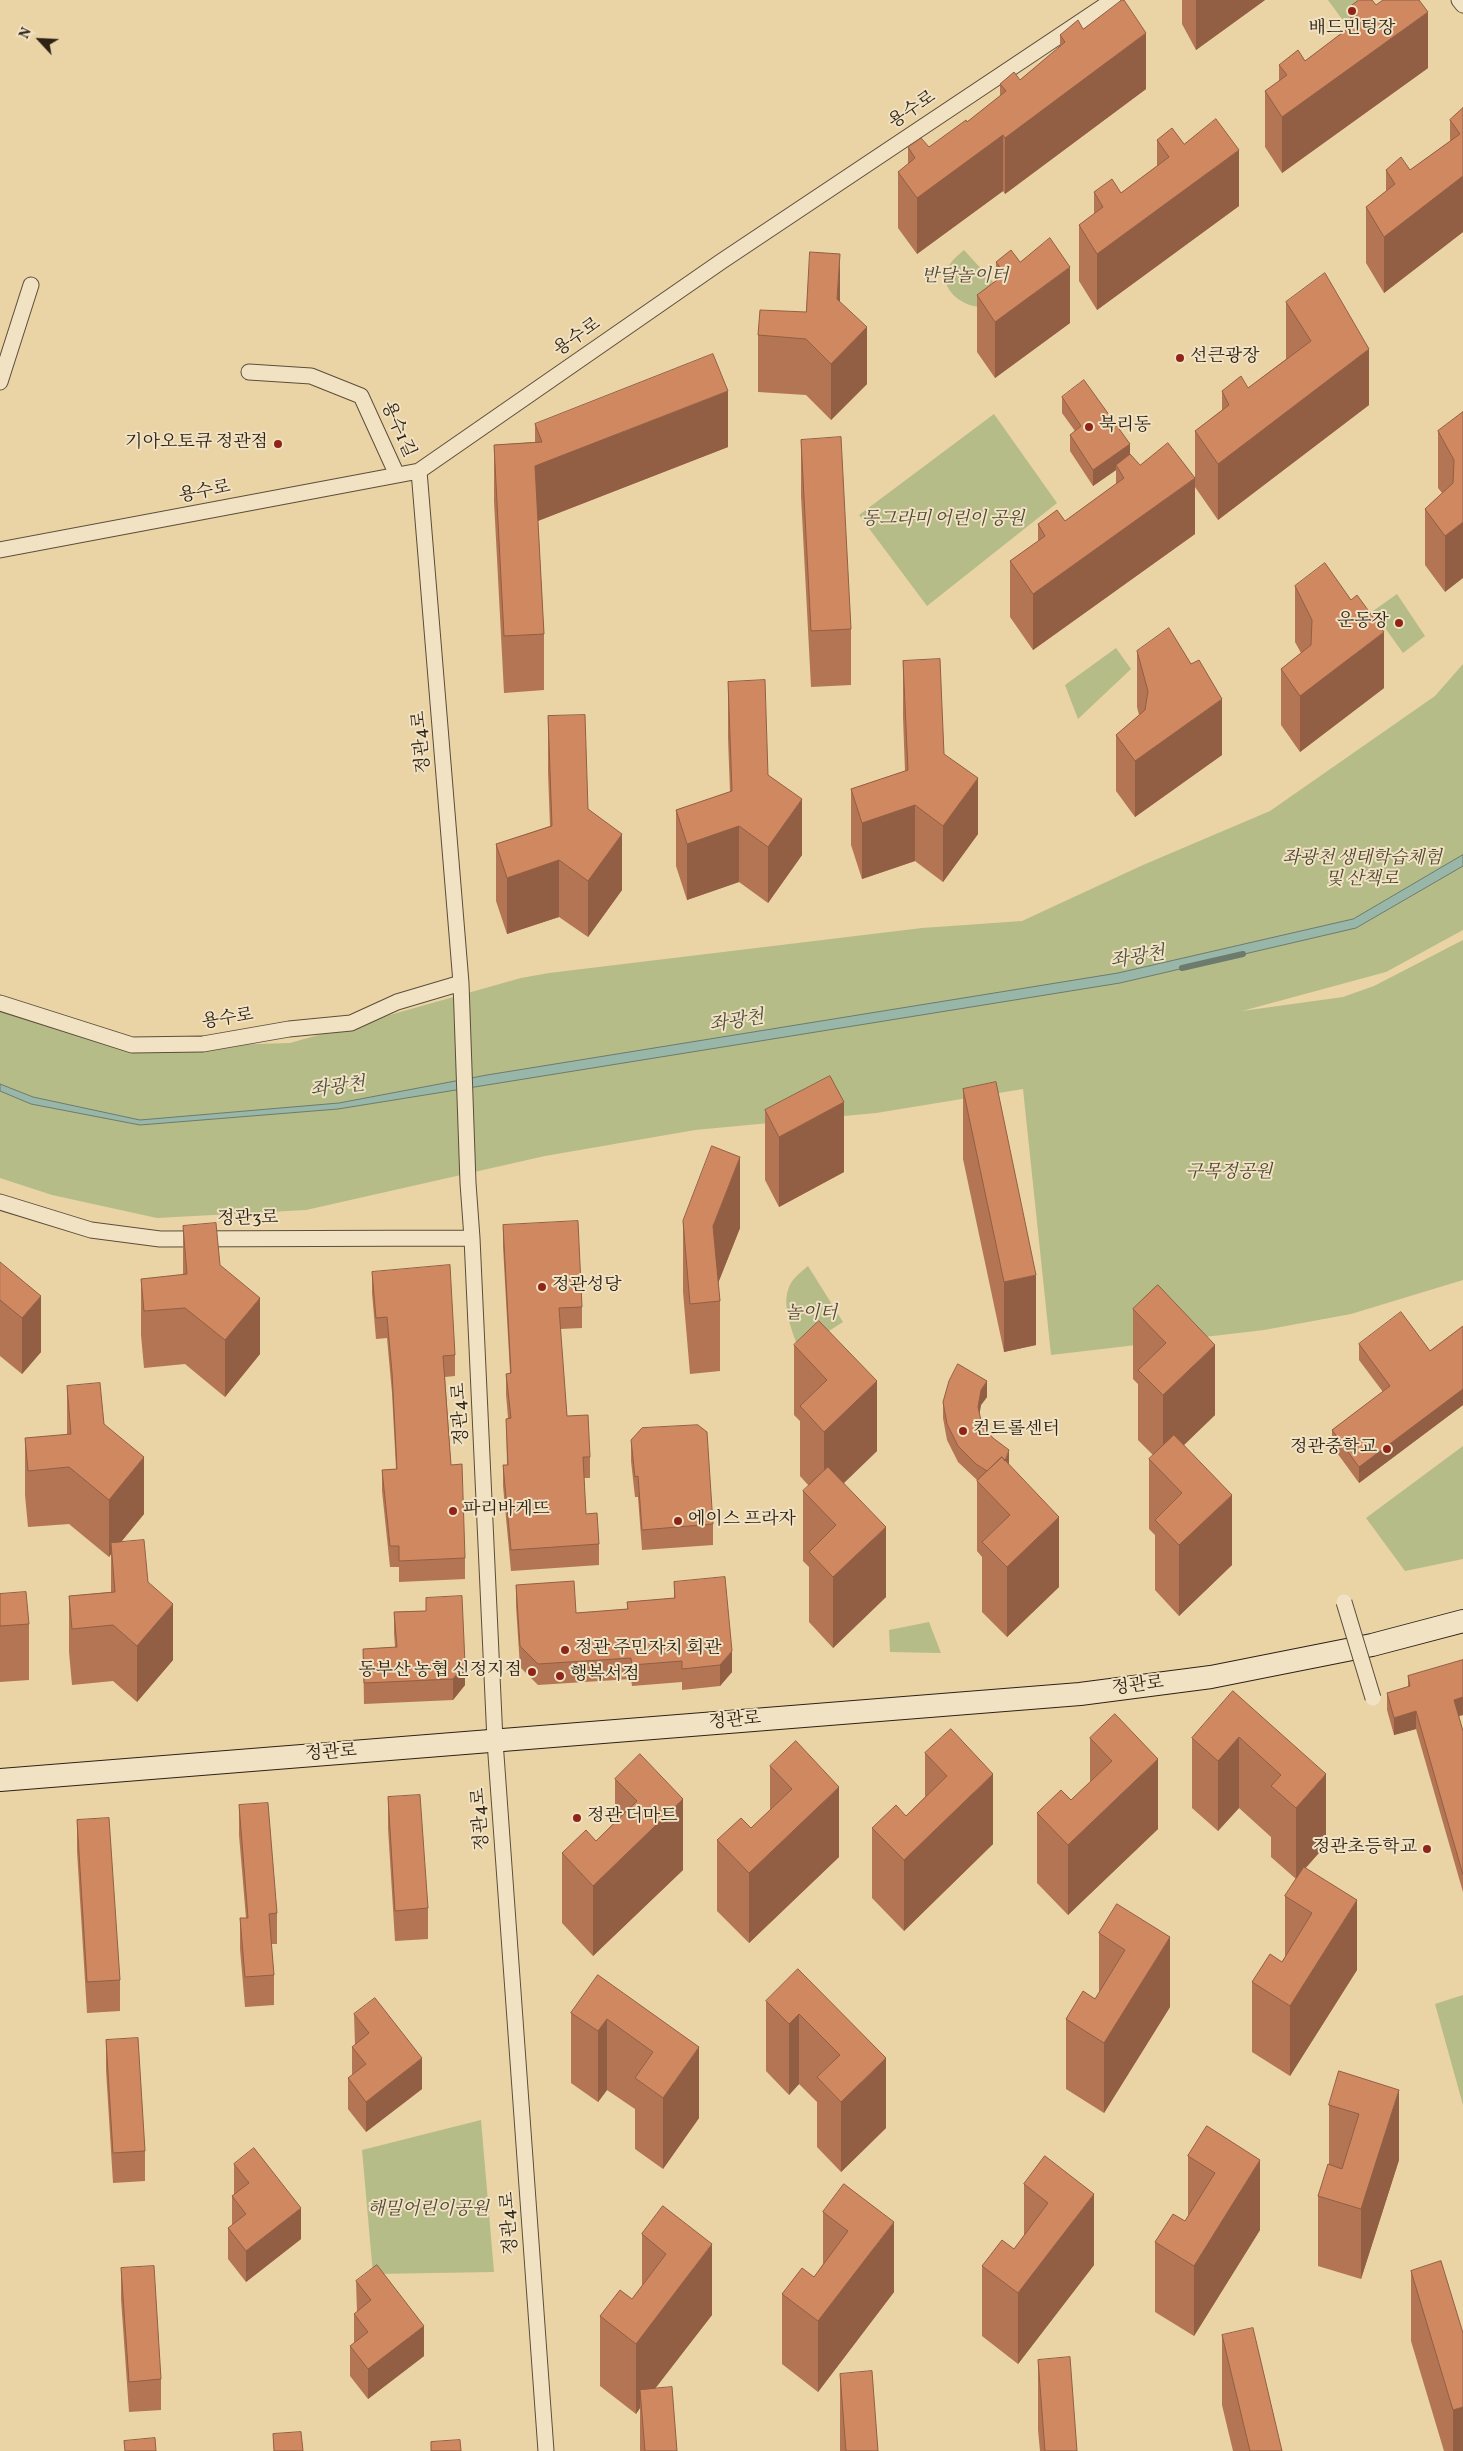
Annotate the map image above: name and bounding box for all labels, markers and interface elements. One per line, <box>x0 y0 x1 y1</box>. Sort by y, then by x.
marker: 배드민텅장 <box>1346 5 1358 17</box>
north arrow <box>15 15 65 65</box>
place label: 배드민텅장 <box>1309 19 1395 41</box>
text: N <box>15 25 37 42</box>
street label: 용수로 <box>885 87 941 135</box>
park label: 반달놀이터 <box>922 267 1008 289</box>
street label: 용수로 <box>550 314 606 362</box>
place label: 선큰광장 <box>1190 347 1260 369</box>
marker: 선큰광장 <box>1174 352 1186 364</box>
street label: 용수1길 <box>375 399 419 461</box>
place label: 북리동 <box>1099 416 1151 438</box>
marker: 북리동 <box>1083 421 1095 433</box>
place label: 기아오토큐 정관점 <box>125 433 268 455</box>
marker: 기아오토큐 정관점 <box>272 438 284 450</box>
street label: 용수로 <box>177 477 233 509</box>
park label: 동그라미 어린이 공원 <box>862 510 1024 532</box>
place label: 운동장 <box>1337 612 1389 634</box>
marker: 운동장 <box>1393 617 1405 629</box>
street label: 정관4로 <box>409 710 437 774</box>
park label: 좌광천 생태학습체험 및 산책로 <box>1282 849 1442 892</box>
water label: 좌광천 <box>1109 943 1167 975</box>
street label: 용수로 <box>201 1005 255 1035</box>
water label: 좌광천 <box>708 1007 766 1039</box>
water label: 좌광천 <box>309 1074 367 1104</box>
park label: 구목정공원 <box>1186 1163 1272 1185</box>
street label: 정관3로 <box>217 1209 279 1231</box>
place label: 정관성당 <box>552 1276 622 1298</box>
marker: 정관성당 <box>536 1281 548 1293</box>
park label: 놀이터 <box>785 1304 837 1326</box>
street label: 정관4로 <box>450 1382 474 1446</box>
place label: 컨트롤센터 <box>973 1420 1060 1442</box>
marker: 컨트롤센터 <box>957 1425 969 1437</box>
place label: 정관중학교 <box>1290 1438 1377 1460</box>
marker: 정관중학교 <box>1381 1443 1393 1455</box>
place label: 파리바게뜨 <box>463 1500 550 1522</box>
marker: 파리바게뜨 <box>447 1505 459 1517</box>
place label: 에이스 프라자 <box>688 1510 796 1532</box>
marker: 에이스 프라자 <box>672 1515 684 1527</box>
place label: 정관 주민자치 회관 <box>575 1639 721 1661</box>
marker: 정관 주민자치 회관 <box>559 1644 571 1656</box>
place label: 동부산 농협 신정지점 <box>358 1661 522 1683</box>
place label: 행복서점 <box>570 1665 640 1687</box>
marker: 동부산 농협 신정지점 <box>526 1666 538 1678</box>
marker: 행복서점 <box>554 1670 566 1682</box>
street label: 정관로 <box>1111 1673 1165 1701</box>
street label: 정관로 <box>708 1709 762 1735</box>
street label: 정관로 <box>304 1741 358 1767</box>
street label: 정관4로 <box>469 1787 495 1851</box>
place label: 정관 더마트 <box>587 1807 678 1829</box>
marker: 정관 더마트 <box>571 1812 583 1824</box>
place label: 정관초등학교 <box>1313 1838 1417 1860</box>
marker: 정관초등학교 <box>1421 1843 1433 1855</box>
street label: 정관4로 <box>498 2191 524 2255</box>
park label: 해밀어린이공원 <box>367 2200 489 2222</box>

